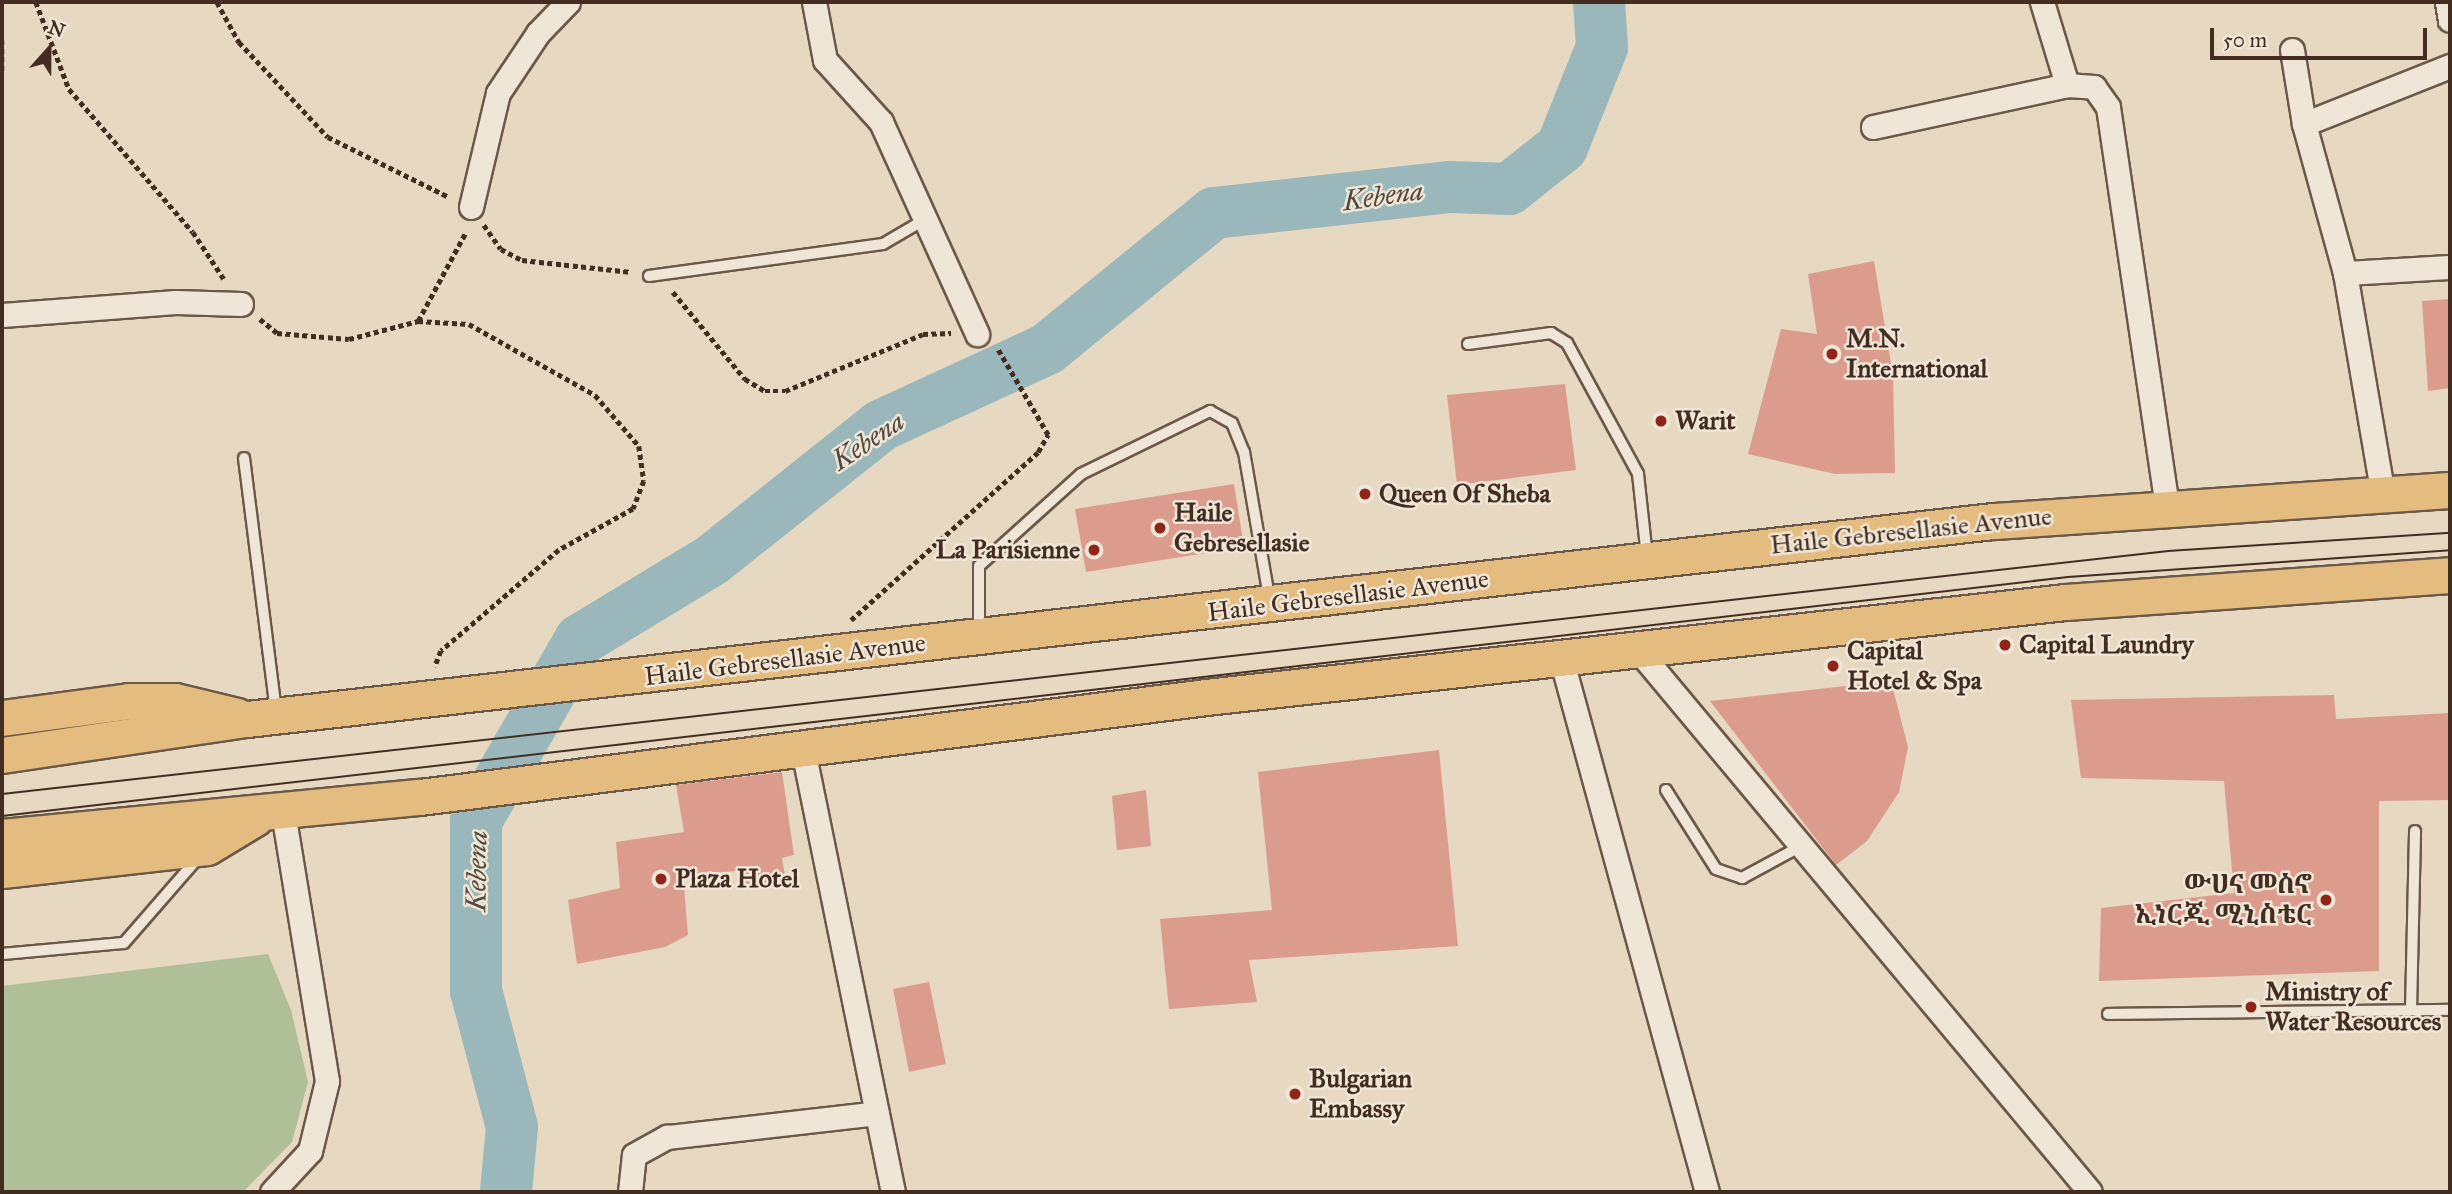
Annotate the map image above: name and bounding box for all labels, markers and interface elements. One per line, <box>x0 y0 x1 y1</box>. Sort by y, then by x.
north arrow <box>14 14 84 84</box>
scale bar <box>2214 14 2431 58</box>
text: N <box>45 15 68 43</box>
text: 50 m <box>2223 27 2267 53</box>
water label: Kebena <box>1341 174 1425 218</box>
place label: M.N. International <box>1846 323 1988 384</box>
marker: M.N. International <box>1824 346 1840 362</box>
water label: Kebena <box>825 405 911 477</box>
place label: Warit <box>1675 405 1735 437</box>
marker: Warit <box>1653 413 1669 429</box>
place label: Queen Of Sheba <box>1379 478 1551 510</box>
marker: Queen Of Sheba <box>1357 486 1373 502</box>
place label: Haile Gebresellasie <box>1174 497 1309 558</box>
street label: Haile Gebresellasie Avenue <box>1769 501 2053 561</box>
marker: Haile Gebresellasie <box>1152 520 1168 536</box>
place label: La Parisienne <box>936 534 1080 566</box>
marker: La Parisienne <box>1086 542 1102 558</box>
street label: Haile Gebresellasie Avenue <box>1206 563 1490 629</box>
street label: Haile Gebresellasie Avenue <box>643 627 927 693</box>
place label: Capital Laundry <box>2019 629 2194 661</box>
place label: Capital Hotel & Spa <box>1847 635 1982 696</box>
marker: Capital Laundry <box>1997 637 2013 653</box>
marker: Capital Hotel & Spa <box>1825 658 1841 674</box>
water label: Kebena <box>459 830 495 912</box>
place label: Plaza Hotel <box>675 863 799 895</box>
place label: ውሀና መስኖ ኢነርጂ ሚኒስቴር <box>2135 869 2312 931</box>
marker: Plaza Hotel <box>653 871 669 887</box>
marker: ውሀና መስኖ ኢነርጂ ሚኒስቴር <box>2318 892 2334 908</box>
place label: Ministry of Water Resources <box>2265 976 2441 1038</box>
marker: Ministry of Water Resources <box>2243 999 2259 1015</box>
place label: Bulgarian Embassy <box>1309 1063 1412 1124</box>
marker: Bulgarian Embassy <box>1287 1086 1303 1102</box>

